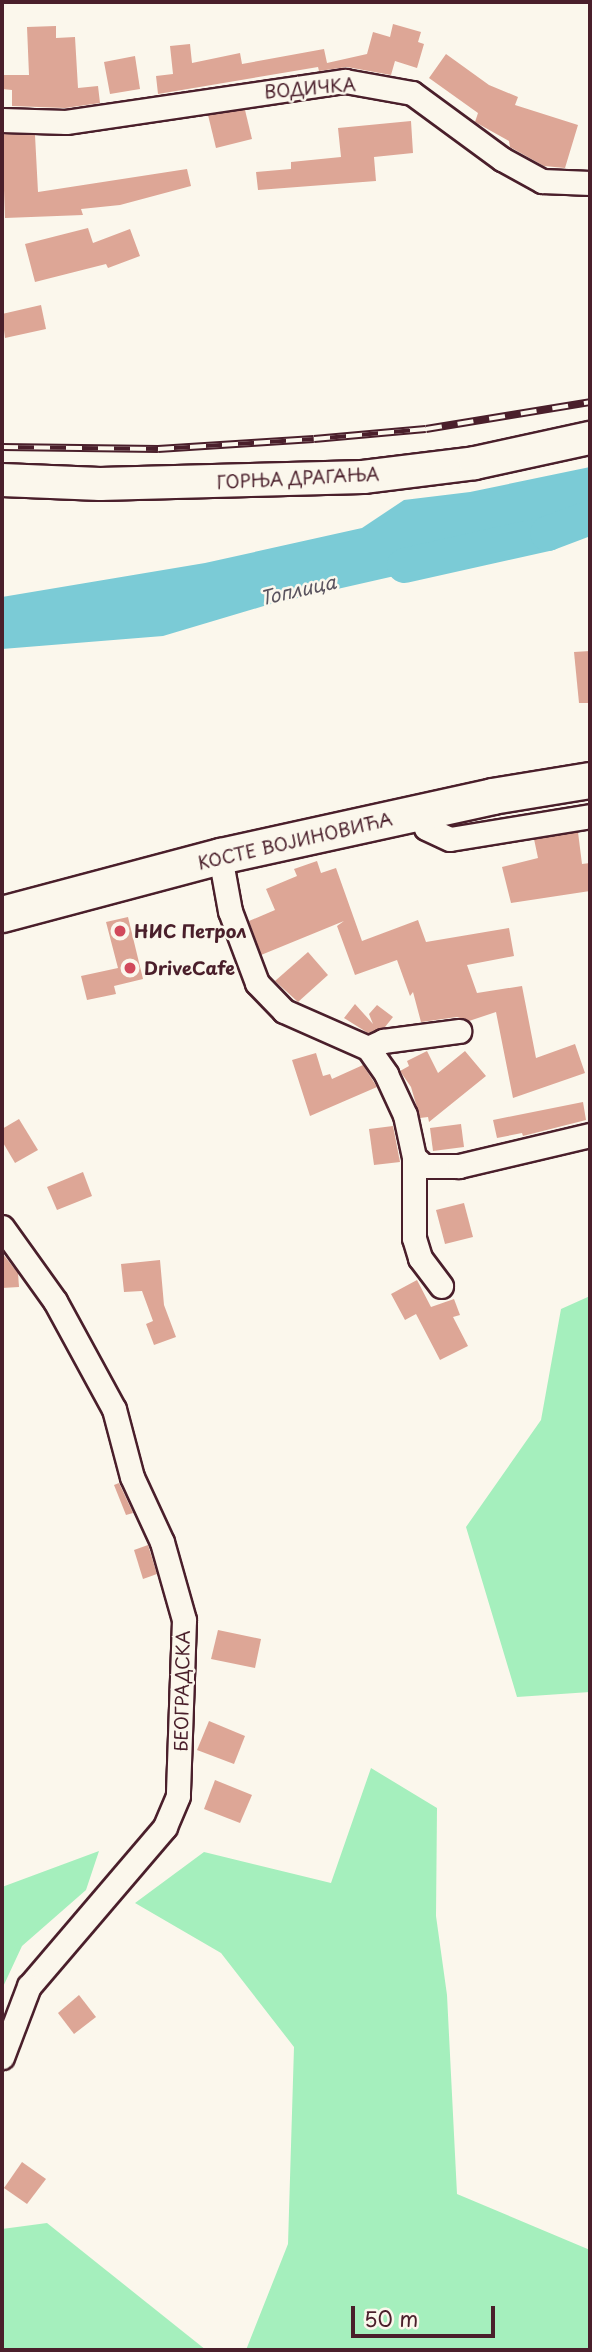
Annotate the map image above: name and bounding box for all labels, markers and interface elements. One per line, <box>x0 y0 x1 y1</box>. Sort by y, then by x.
street label: ВОДИЧКА <box>263 73 357 103</box>
street label: ГОРЊА ДРАГАЊА <box>216 463 380 493</box>
water label: Топлица <box>258 570 338 610</box>
street label: КОСТЕ ВОЈИНОВИЋА <box>195 808 395 874</box>
place label: НИС Петрол <box>134 920 247 942</box>
marker: НИС Петрол <box>112 923 128 939</box>
place label: DriveCafe <box>144 957 235 979</box>
marker: DriveCafe <box>122 960 138 976</box>
street label: БЕОГРАДСКА <box>170 1630 194 1752</box>
scale bar <box>354 2292 498 2336</box>
text: 50 m <box>364 2302 418 2334</box>

